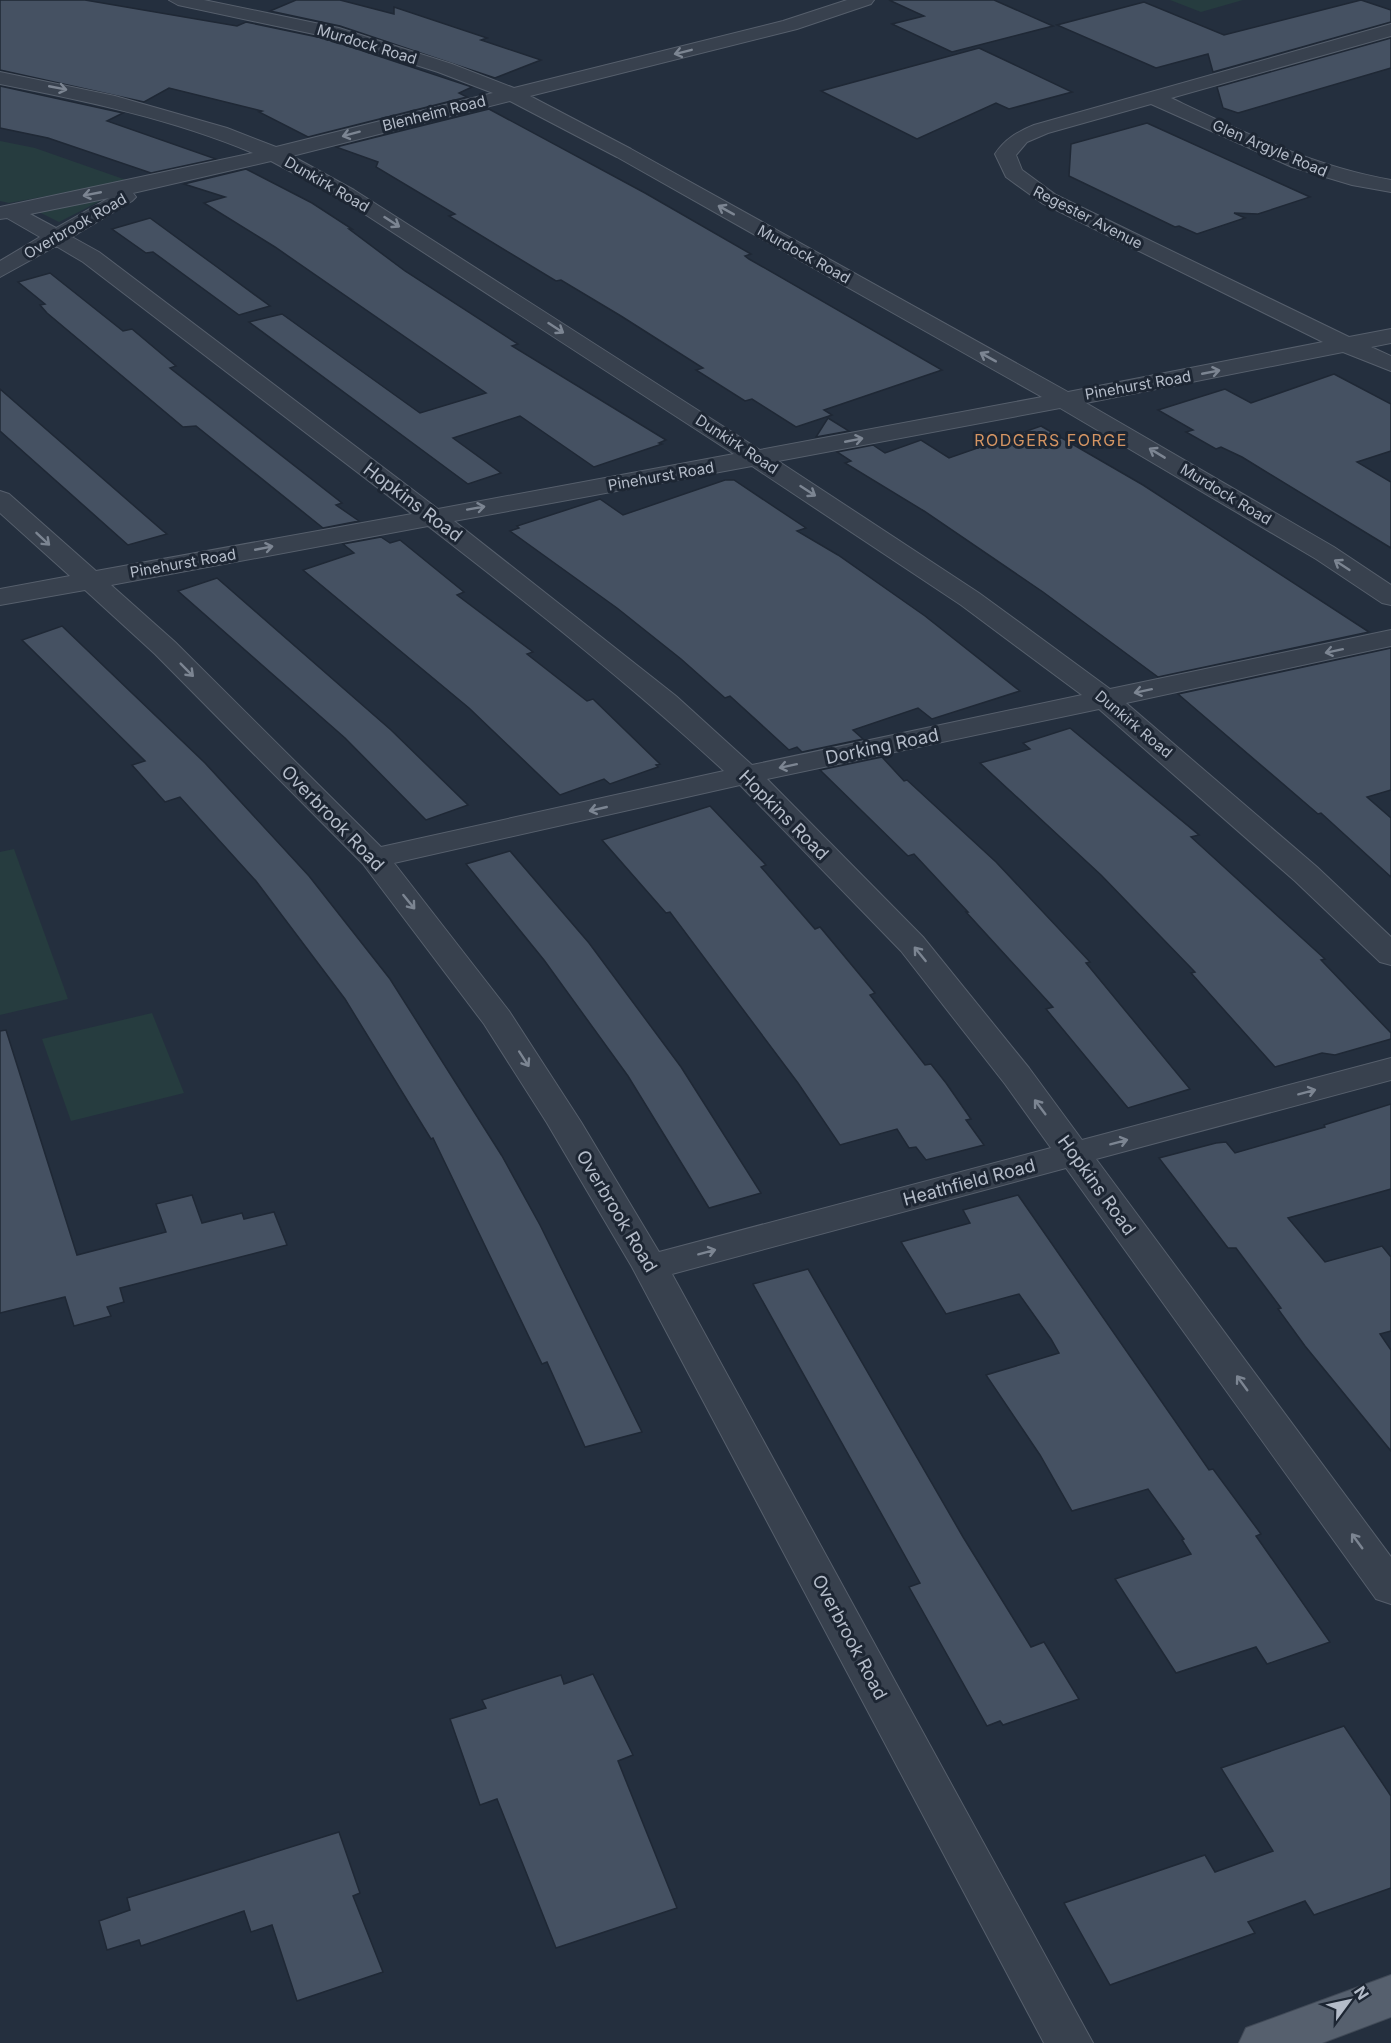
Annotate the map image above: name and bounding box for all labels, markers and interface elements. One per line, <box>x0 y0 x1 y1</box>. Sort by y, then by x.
street label: Murdock Road <box>315 20 419 68</box>
one-way arrow <box>674 46 693 58</box>
one-way arrow <box>47 83 67 94</box>
street label: Blenheim Road <box>380 91 488 135</box>
street label: Glen Argyle Road <box>1210 115 1330 181</box>
one-way arrow <box>342 128 361 140</box>
street label: Dunkirk Road <box>281 152 373 216</box>
street label: Regester Avenue <box>1030 181 1146 253</box>
street label: Overbrook Road <box>20 189 130 263</box>
one-way arrow <box>83 189 102 201</box>
one-way arrow <box>718 204 735 216</box>
one-way arrow <box>383 217 400 229</box>
street label: Murdock Road <box>754 221 854 287</box>
one-way arrow <box>547 322 564 334</box>
one-way arrow <box>980 351 997 363</box>
street label: Pinehurst Road <box>1083 366 1193 404</box>
one-way arrow <box>1200 366 1220 377</box>
street label: Dunkirk Road <box>692 410 782 478</box>
district label: RODGERS FORGE <box>974 430 1128 450</box>
one-way arrow <box>844 434 863 445</box>
one-way arrow <box>1149 447 1167 458</box>
street label: Pinehurst Road <box>606 457 716 495</box>
street label: Hopkins Road <box>360 458 466 546</box>
street label: Murdock Road <box>1177 459 1275 529</box>
one-way arrow <box>799 485 816 497</box>
one-way arrow <box>466 502 486 513</box>
one-way arrow <box>35 532 50 546</box>
one-way arrow <box>254 542 273 553</box>
street label: Pinehurst Road <box>128 544 238 582</box>
one-way arrow <box>1334 558 1351 571</box>
one-way arrow <box>1325 645 1344 657</box>
one-way arrow <box>179 663 194 678</box>
street label: Dunkirk Road <box>1092 686 1176 762</box>
one-way arrow <box>1134 686 1153 697</box>
street label: Dorking Road <box>823 724 941 768</box>
street label: Overbrook Road <box>277 761 389 875</box>
one-way arrow <box>779 761 798 772</box>
street label: Hopkins Road <box>735 766 833 864</box>
one-way arrow <box>589 804 608 815</box>
one-way arrow <box>402 894 415 910</box>
one-way arrow <box>913 946 926 962</box>
one-way arrow <box>518 1050 530 1067</box>
one-way arrow <box>1297 1085 1316 1097</box>
one-way arrow <box>1034 1100 1046 1116</box>
street label: Hopkins Road <box>1054 1131 1140 1239</box>
one-way arrow <box>1109 1136 1128 1147</box>
street label: Overbrook Road <box>572 1146 662 1276</box>
street label: Heathfield Road <box>901 1154 1037 1210</box>
one-way arrow <box>697 1245 716 1257</box>
one-way arrow <box>1236 1376 1248 1392</box>
one-way arrow <box>1350 1533 1363 1549</box>
street label: Overbrook Road <box>808 1571 892 1703</box>
north arrow <box>1319 1971 1379 2031</box>
text: N <box>1350 1982 1373 2003</box>

